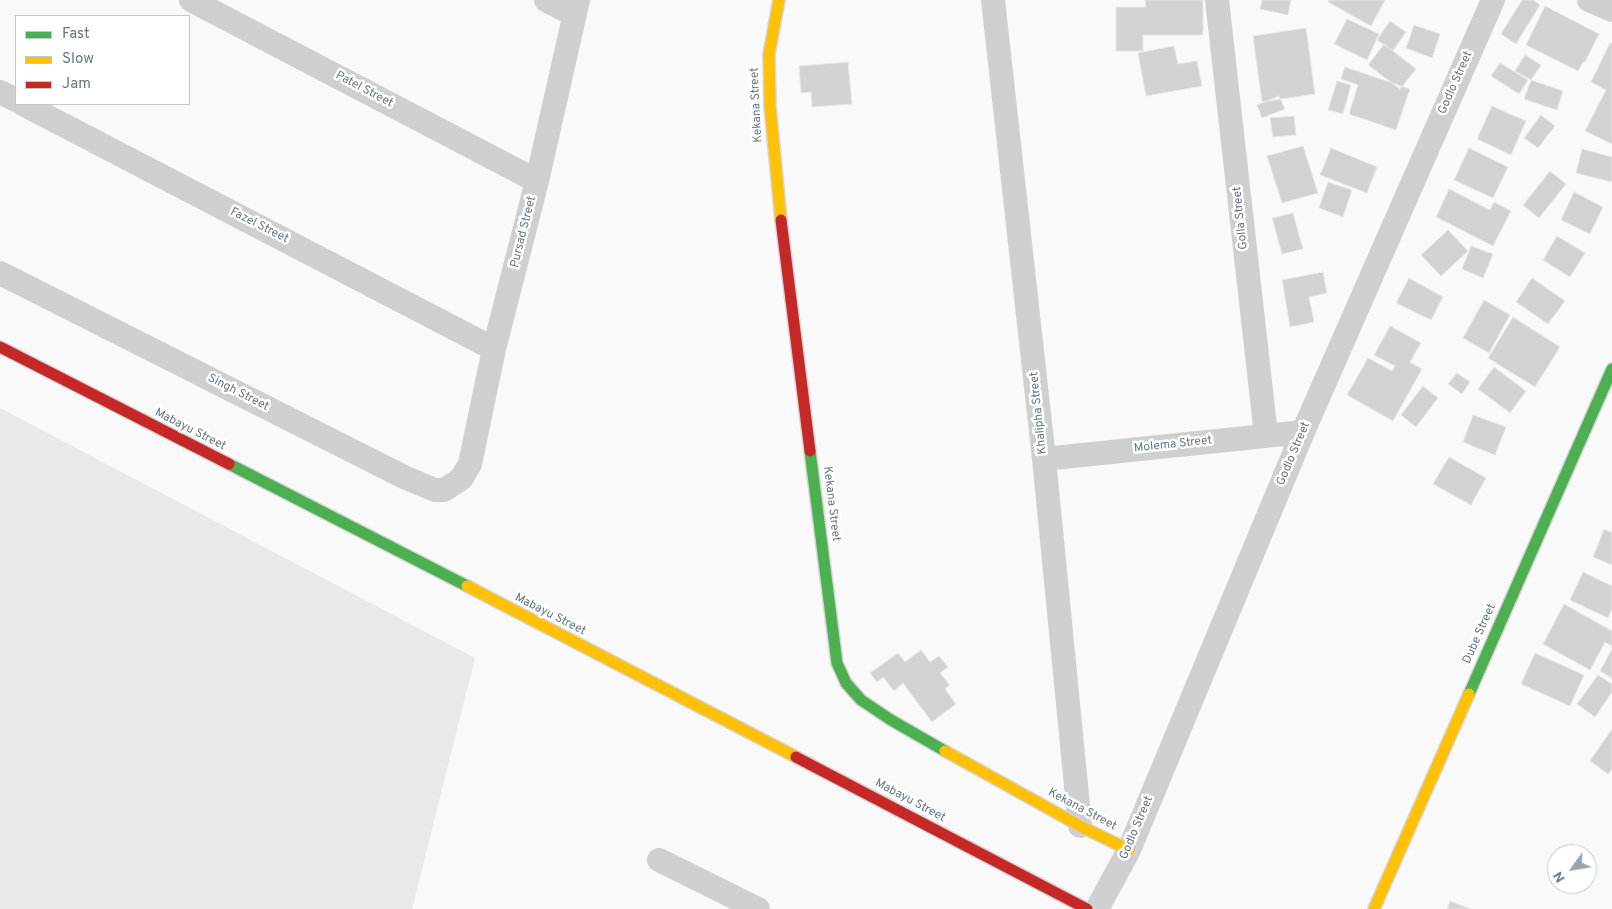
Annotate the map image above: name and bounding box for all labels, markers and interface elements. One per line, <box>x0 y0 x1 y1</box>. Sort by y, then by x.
legend <box>15 15 190 105</box>
text: Fast <box>62 25 90 44</box>
street label: Godlo Street <box>1436 49 1476 117</box>
text: Slow <box>62 50 94 69</box>
street label: Kekana Street <box>748 67 766 143</box>
street label: Patel Street <box>333 69 395 111</box>
text: Jam <box>62 75 91 94</box>
street label: Golla Street <box>1231 186 1251 250</box>
street label: Pursad Street <box>508 195 540 269</box>
street label: Fazel Street <box>227 205 291 247</box>
street label: Singh Street <box>205 371 271 415</box>
street label: Khalipha Street <box>1028 371 1050 455</box>
street label: Mabayu Street <box>152 406 228 454</box>
street label: Godlo Street <box>1274 420 1314 488</box>
street label: Molema Street <box>1133 434 1213 456</box>
street label: Kekana Street <box>819 466 843 542</box>
street label: Mabayu Street <box>512 591 588 639</box>
street label: Dube Street <box>1460 602 1500 666</box>
street label: Mabayu Street <box>872 776 948 826</box>
street label: Kekana Street <box>1045 786 1119 834</box>
street label: Godlo Street <box>1117 794 1157 862</box>
north arrow <box>1547 844 1597 894</box>
text: N <box>1550 868 1570 885</box>

